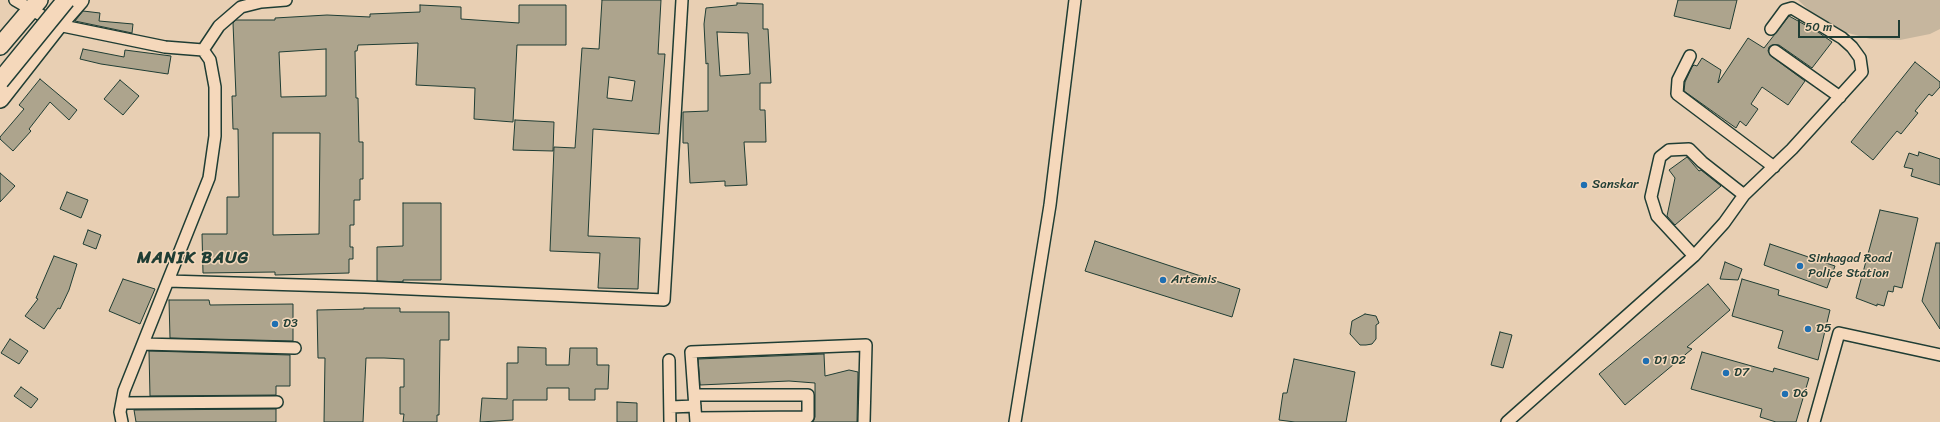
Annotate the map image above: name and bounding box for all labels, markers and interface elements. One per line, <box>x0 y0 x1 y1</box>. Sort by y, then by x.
scale bar <box>1800 12 1902 38</box>
text: 50 m <box>1805 16 1832 38</box>
place label: Sanskar <box>1592 177 1638 193</box>
marker: Sanskar <box>1579 180 1589 190</box>
district label: MANIK BAUG <box>138 249 248 269</box>
place label: Sinhagad Road Police Station <box>1808 251 1891 282</box>
marker: Sinhagad Road Police Station <box>1795 261 1805 271</box>
place label: Artemis <box>1171 272 1217 288</box>
marker: Artemis <box>1158 275 1168 285</box>
place label: D3 <box>283 316 298 332</box>
marker: D3 <box>270 319 280 329</box>
place label: D5 <box>1816 321 1832 337</box>
marker: D5 <box>1803 324 1813 334</box>
place label: D1 D2 <box>1654 353 1686 369</box>
marker: D1 D2 <box>1641 356 1651 366</box>
place label: D7 <box>1734 365 1749 381</box>
marker: D7 <box>1721 368 1731 378</box>
place label: D6 <box>1793 386 1808 402</box>
marker: D6 <box>1780 389 1790 399</box>

